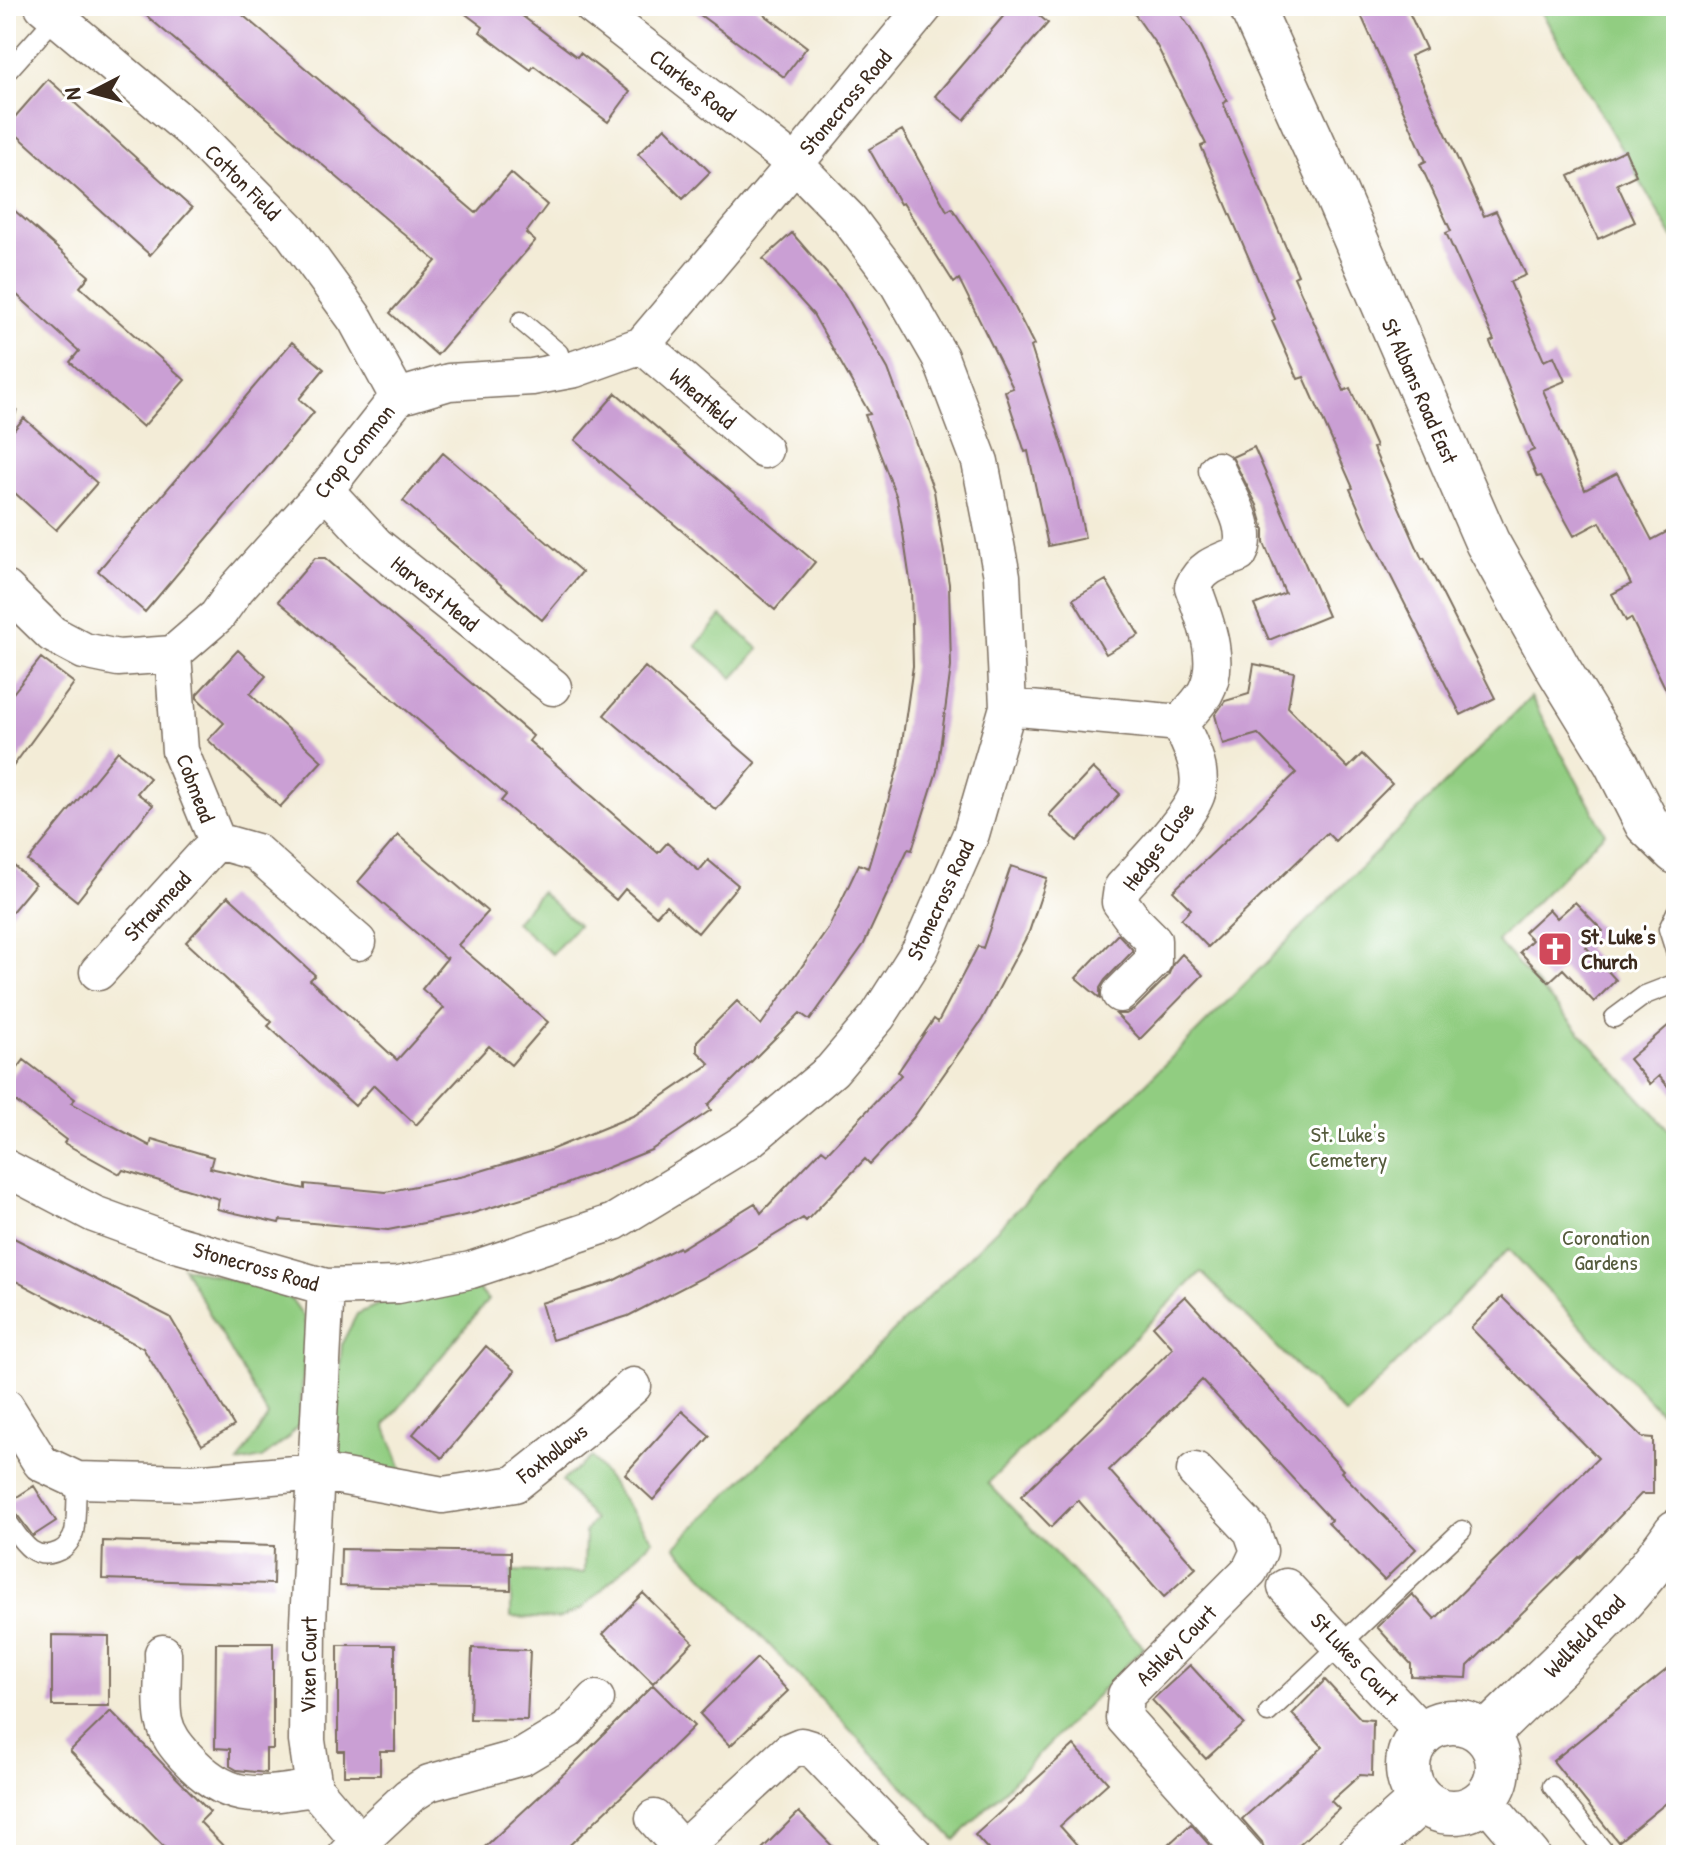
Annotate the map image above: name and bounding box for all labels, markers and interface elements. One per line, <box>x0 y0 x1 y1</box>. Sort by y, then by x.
street label: Clarkes Road <box>643 42 743 129</box>
street label: Stonecross Road <box>792 43 898 161</box>
north arrow <box>52 52 132 132</box>
text: N <box>57 86 88 101</box>
street label: Cotton Field <box>198 137 288 227</box>
street label: St Albans Road East <box>1375 314 1466 469</box>
street label: Wheatfield <box>663 361 743 436</box>
street label: Crop Common <box>307 397 401 505</box>
street label: Harvest Mead <box>385 548 486 638</box>
street label: Cobmead <box>169 750 223 827</box>
street label: Hedges Close <box>1115 795 1201 896</box>
street label: Stonecross Road <box>899 835 981 965</box>
street label: Strawmead <box>117 864 198 948</box>
place label: St. Luke's Church <box>1581 921 1656 976</box>
church icon: St. Luke's Church <box>1536 930 1574 968</box>
park label: St. Luke's Cemetery <box>1309 1119 1387 1174</box>
park label: Coronation Gardens <box>1562 1222 1650 1277</box>
street label: Stonecross Road <box>190 1234 323 1298</box>
street label: Foxhollows <box>510 1416 594 1491</box>
street label: Wellfield Road <box>1537 1588 1632 1684</box>
street label: Ashley Court <box>1129 1598 1223 1692</box>
street label: St Lukes Court <box>1304 1606 1406 1712</box>
street label: Vixen Court <box>292 1616 324 1714</box>

